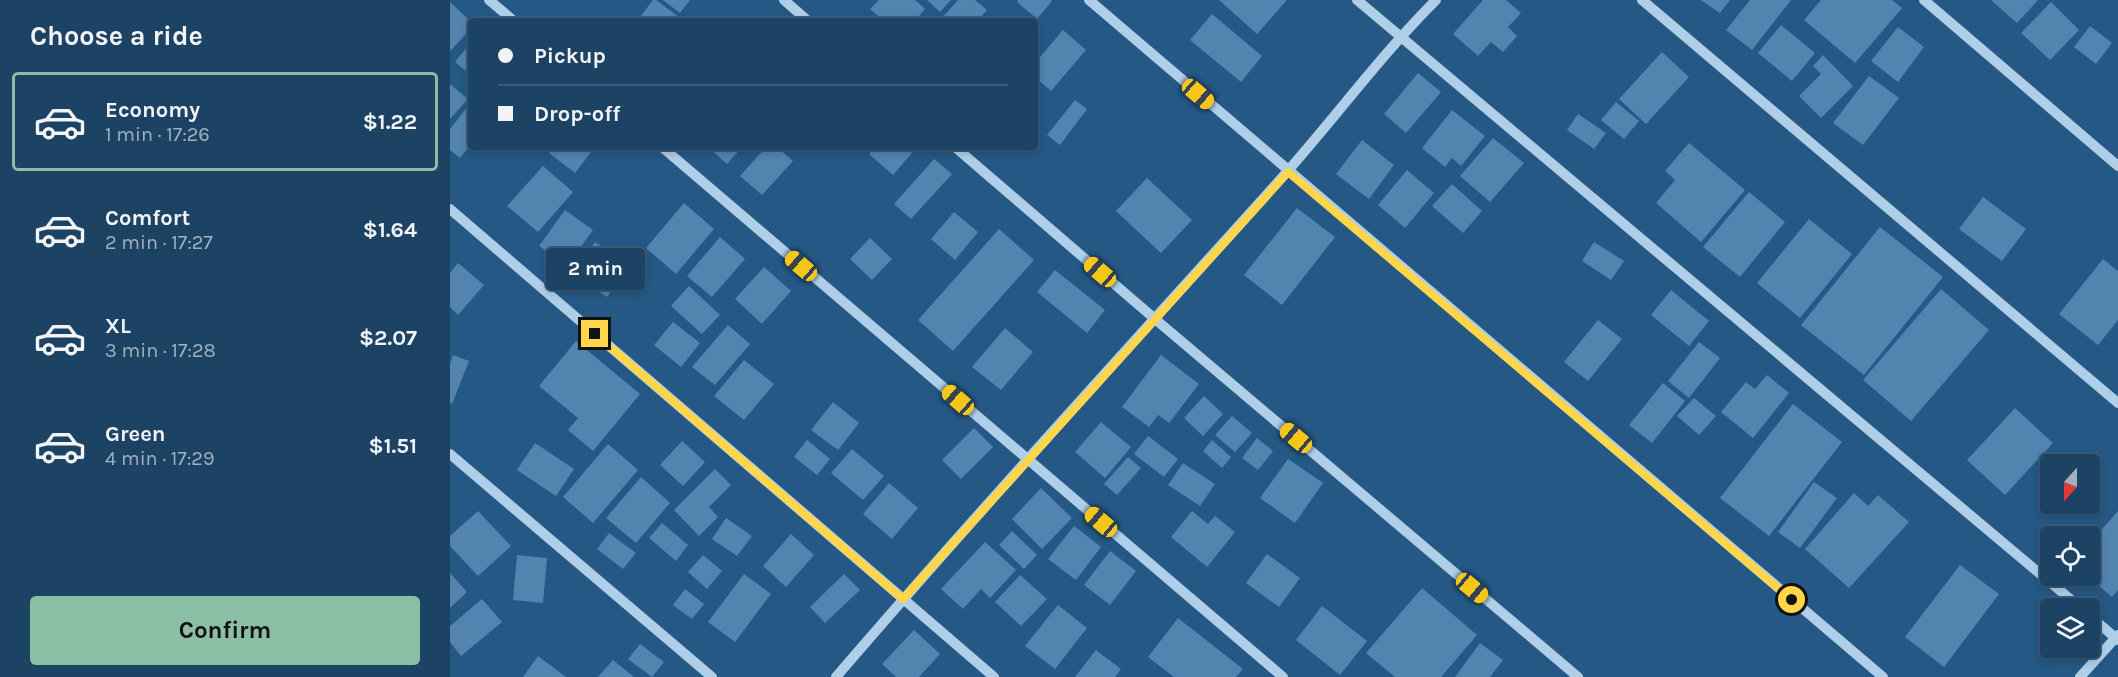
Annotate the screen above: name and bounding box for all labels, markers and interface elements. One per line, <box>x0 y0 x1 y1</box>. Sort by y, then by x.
text: Choose a ride <box>30 20 203 52</box>
text: Pickup <box>534 43 606 69</box>
car <box>1179 75 1217 113</box>
icon: car <box>33 95 87 149</box>
text: Economy <box>105 97 200 123</box>
text: Drop-off <box>534 101 620 127</box>
text: $1.22 <box>363 109 417 135</box>
text: 1 min · 17:26 <box>105 123 210 146</box>
icon: car <box>33 203 87 257</box>
text: Comfort <box>105 205 190 231</box>
text: $1.64 <box>363 217 417 243</box>
text: 2 min · 17:27 <box>105 231 213 254</box>
callout: 2 min <box>546 247 645 289</box>
car <box>782 247 820 285</box>
car <box>1081 253 1119 291</box>
text: 2 min <box>568 257 623 280</box>
icon: car <box>33 311 87 365</box>
text: XL <box>105 313 131 339</box>
route end <box>581 320 608 347</box>
text: $2.07 <box>359 325 417 351</box>
text: 3 min · 17:28 <box>105 339 216 362</box>
car <box>939 381 977 419</box>
icon: car <box>33 419 87 473</box>
car <box>1276 420 1316 456</box>
text: Green <box>105 421 166 447</box>
text: $1.51 <box>369 433 417 459</box>
text: 4 min · 17:29 <box>105 447 215 470</box>
north arrow <box>2040 454 2100 514</box>
map controls <box>2040 454 2100 658</box>
car <box>1081 504 1121 540</box>
button: locate <box>2040 526 2100 586</box>
car <box>1452 570 1492 606</box>
route start <box>1778 586 1805 613</box>
button: Confirm <box>30 596 420 665</box>
button: layers <box>2040 598 2100 658</box>

